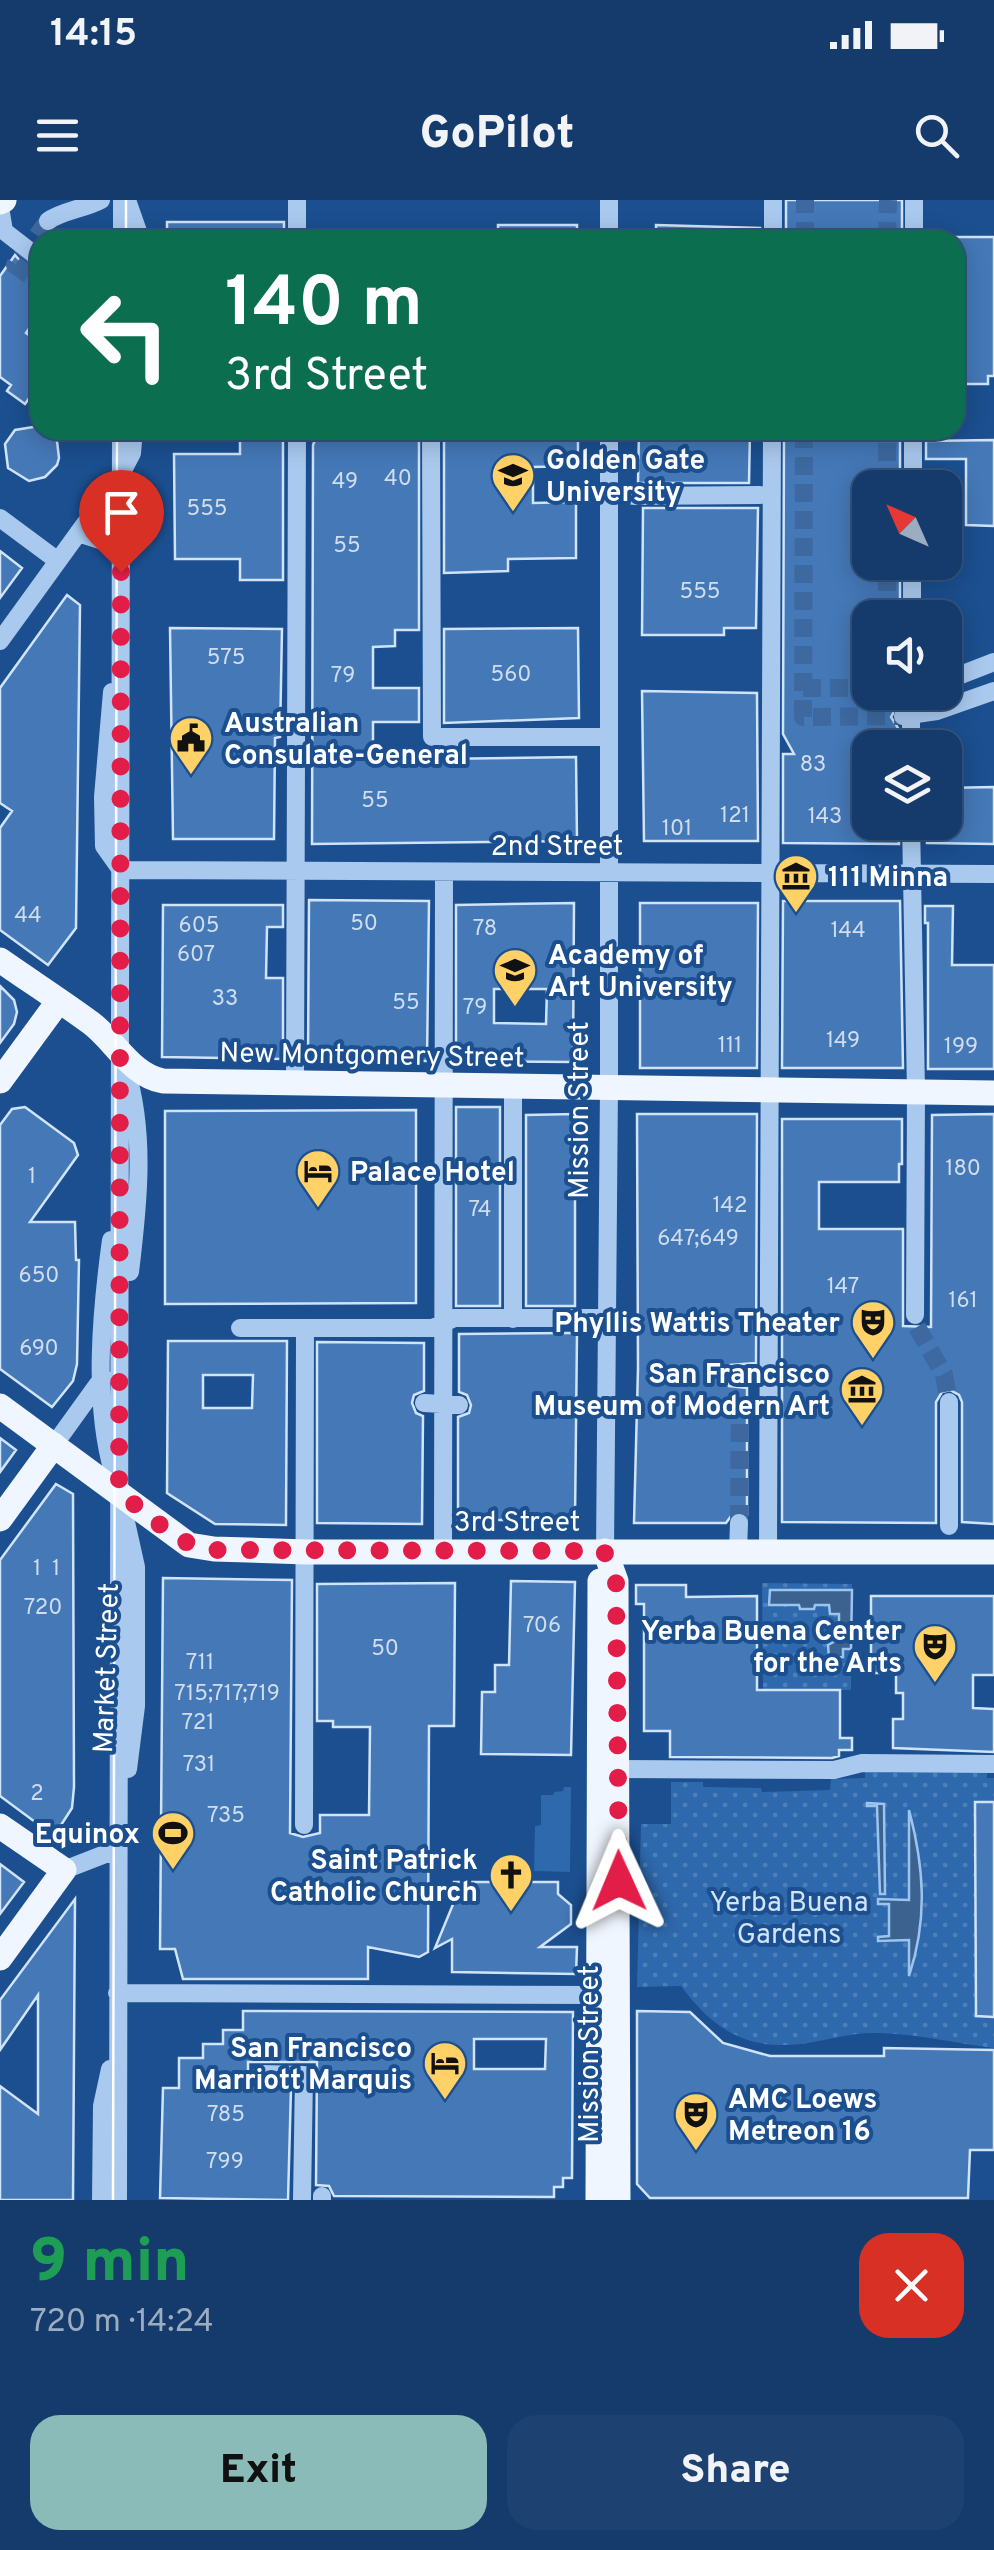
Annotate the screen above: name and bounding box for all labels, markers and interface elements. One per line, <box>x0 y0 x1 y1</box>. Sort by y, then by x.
text: 14:15 <box>50 11 137 60</box>
text: GoPilot <box>420 107 574 164</box>
icon: menu <box>30 108 85 163</box>
icon: search <box>909 108 964 163</box>
text: 140 m <box>225 262 423 351</box>
icon: left <box>60 270 190 400</box>
text: 3rd Street <box>225 349 428 406</box>
place label: Golden Gate University <box>546 444 705 512</box>
school or university icon: Golden Gate University <box>490 452 536 513</box>
house number: 40 <box>384 466 412 493</box>
house number: 49 <box>332 469 358 496</box>
pin <box>79 470 164 573</box>
north arrow <box>852 470 962 580</box>
map controls <box>852 470 962 840</box>
icon: arrive <box>94 485 149 540</box>
house number: 555 <box>187 496 228 523</box>
house number: 55 <box>333 533 361 560</box>
house number: 555 <box>680 579 721 606</box>
button: sound <box>852 600 962 710</box>
house number: 575 <box>207 645 245 672</box>
house number: 560 <box>491 662 531 689</box>
house number: 79 <box>331 663 355 690</box>
place label: Australian Consulate-General <box>224 707 468 775</box>
public building icon: Australian Consulate-General <box>168 715 214 776</box>
button: layers <box>852 730 962 840</box>
house number: 83 <box>800 752 826 779</box>
house number: 55 <box>361 788 389 815</box>
house number: 121 <box>720 803 750 830</box>
house number: 143 <box>808 804 842 831</box>
house number: 101 <box>662 816 692 843</box>
street label: 2nd Street <box>491 830 623 866</box>
museum icon: 111 Minna <box>773 853 819 914</box>
place label: 111 Minna <box>828 861 948 897</box>
house number: 44 <box>14 903 42 930</box>
house number: 50 <box>350 911 378 938</box>
house number: 605 <box>179 913 219 940</box>
house number: 78 <box>473 916 497 943</box>
house number: 144 <box>830 918 866 945</box>
place label: Academy of Art University <box>548 939 733 1007</box>
house number: 607 <box>177 942 215 969</box>
school or university icon: Academy of Art University <box>492 947 538 1008</box>
house number: 33 <box>212 986 238 1013</box>
house number: 55 <box>392 990 420 1017</box>
house number: 79 <box>463 995 487 1022</box>
street label: Mission Street <box>563 1021 599 1199</box>
house number: 149 <box>826 1028 860 1055</box>
house number: 111 <box>718 1033 742 1060</box>
house number: 199 <box>944 1034 978 1061</box>
street label: New Montgomery Street <box>219 1036 525 1078</box>
hotel icon: Palace Hotel <box>295 1148 341 1209</box>
place label: Palace Hotel <box>350 1156 515 1192</box>
house number: 180 <box>945 1156 981 1183</box>
house number: 1 <box>28 1164 36 1191</box>
house number: 142 <box>713 1193 747 1220</box>
house number: 74 <box>469 1197 491 1224</box>
house number: 647;649 <box>657 1226 739 1253</box>
house number: 650 <box>19 1263 59 1290</box>
house number: 147 <box>827 1274 859 1301</box>
house number: 161 <box>948 1288 978 1315</box>
theatre icon: Phyllis Wattis Theater <box>850 1299 896 1360</box>
place label: Phyllis Wattis Theater <box>554 1307 840 1343</box>
house number: 690 <box>19 1336 59 1363</box>
place label: San Francisco Museum of Modern Art <box>534 1358 830 1426</box>
museum icon: San Francisco Museum of Modern Art <box>839 1366 885 1427</box>
street label: 3rd Street <box>454 1506 580 1542</box>
house number: 1 <box>33 1556 41 1583</box>
house number: 1 <box>52 1556 60 1583</box>
street label: Market Street <box>87 1582 129 1754</box>
house number: 720 <box>24 1595 62 1622</box>
house number: 706 <box>523 1613 561 1640</box>
place label: Yerba Buena Center for the Arts <box>641 1615 902 1683</box>
theatre icon: Yerba Buena Center for the Arts <box>912 1623 958 1684</box>
house number: 50 <box>371 1636 399 1663</box>
house number: 711 <box>186 1650 214 1677</box>
house number: 715;717;719 <box>174 1681 280 1708</box>
house number: 721 <box>182 1710 214 1737</box>
house number: 731 <box>183 1752 215 1779</box>
house number: 2 <box>30 1781 44 1808</box>
house number: 735 <box>207 1803 245 1830</box>
sports icon: Equinox <box>150 1810 196 1871</box>
place label: Equinox <box>35 1818 140 1854</box>
position arrow <box>567 1829 671 1933</box>
place label: Saint Patrick Catholic Church <box>270 1844 478 1912</box>
church icon: Saint Patrick Catholic Church <box>488 1852 534 1913</box>
park label: Yerba Buena Gardens <box>710 1886 868 1954</box>
street label: Mission Street <box>573 1965 609 2143</box>
place label: San Francisco Marriott Marquis <box>194 2032 412 2100</box>
hotel icon: San Francisco Marriott Marquis <box>422 2040 468 2101</box>
place label: AMC Loews Metreon 16 <box>728 2083 877 2151</box>
theatre icon: AMC Loews Metreon 16 <box>673 2091 719 2152</box>
house number: 785 <box>207 2102 245 2129</box>
house number: 799 <box>206 2149 244 2176</box>
text: 9 min <box>30 2227 189 2303</box>
button: close <box>859 2233 964 2338</box>
text: 720 m · 14:24 <box>30 2303 214 2343</box>
button: Exit <box>30 2415 487 2530</box>
button: Share <box>507 2415 964 2530</box>

